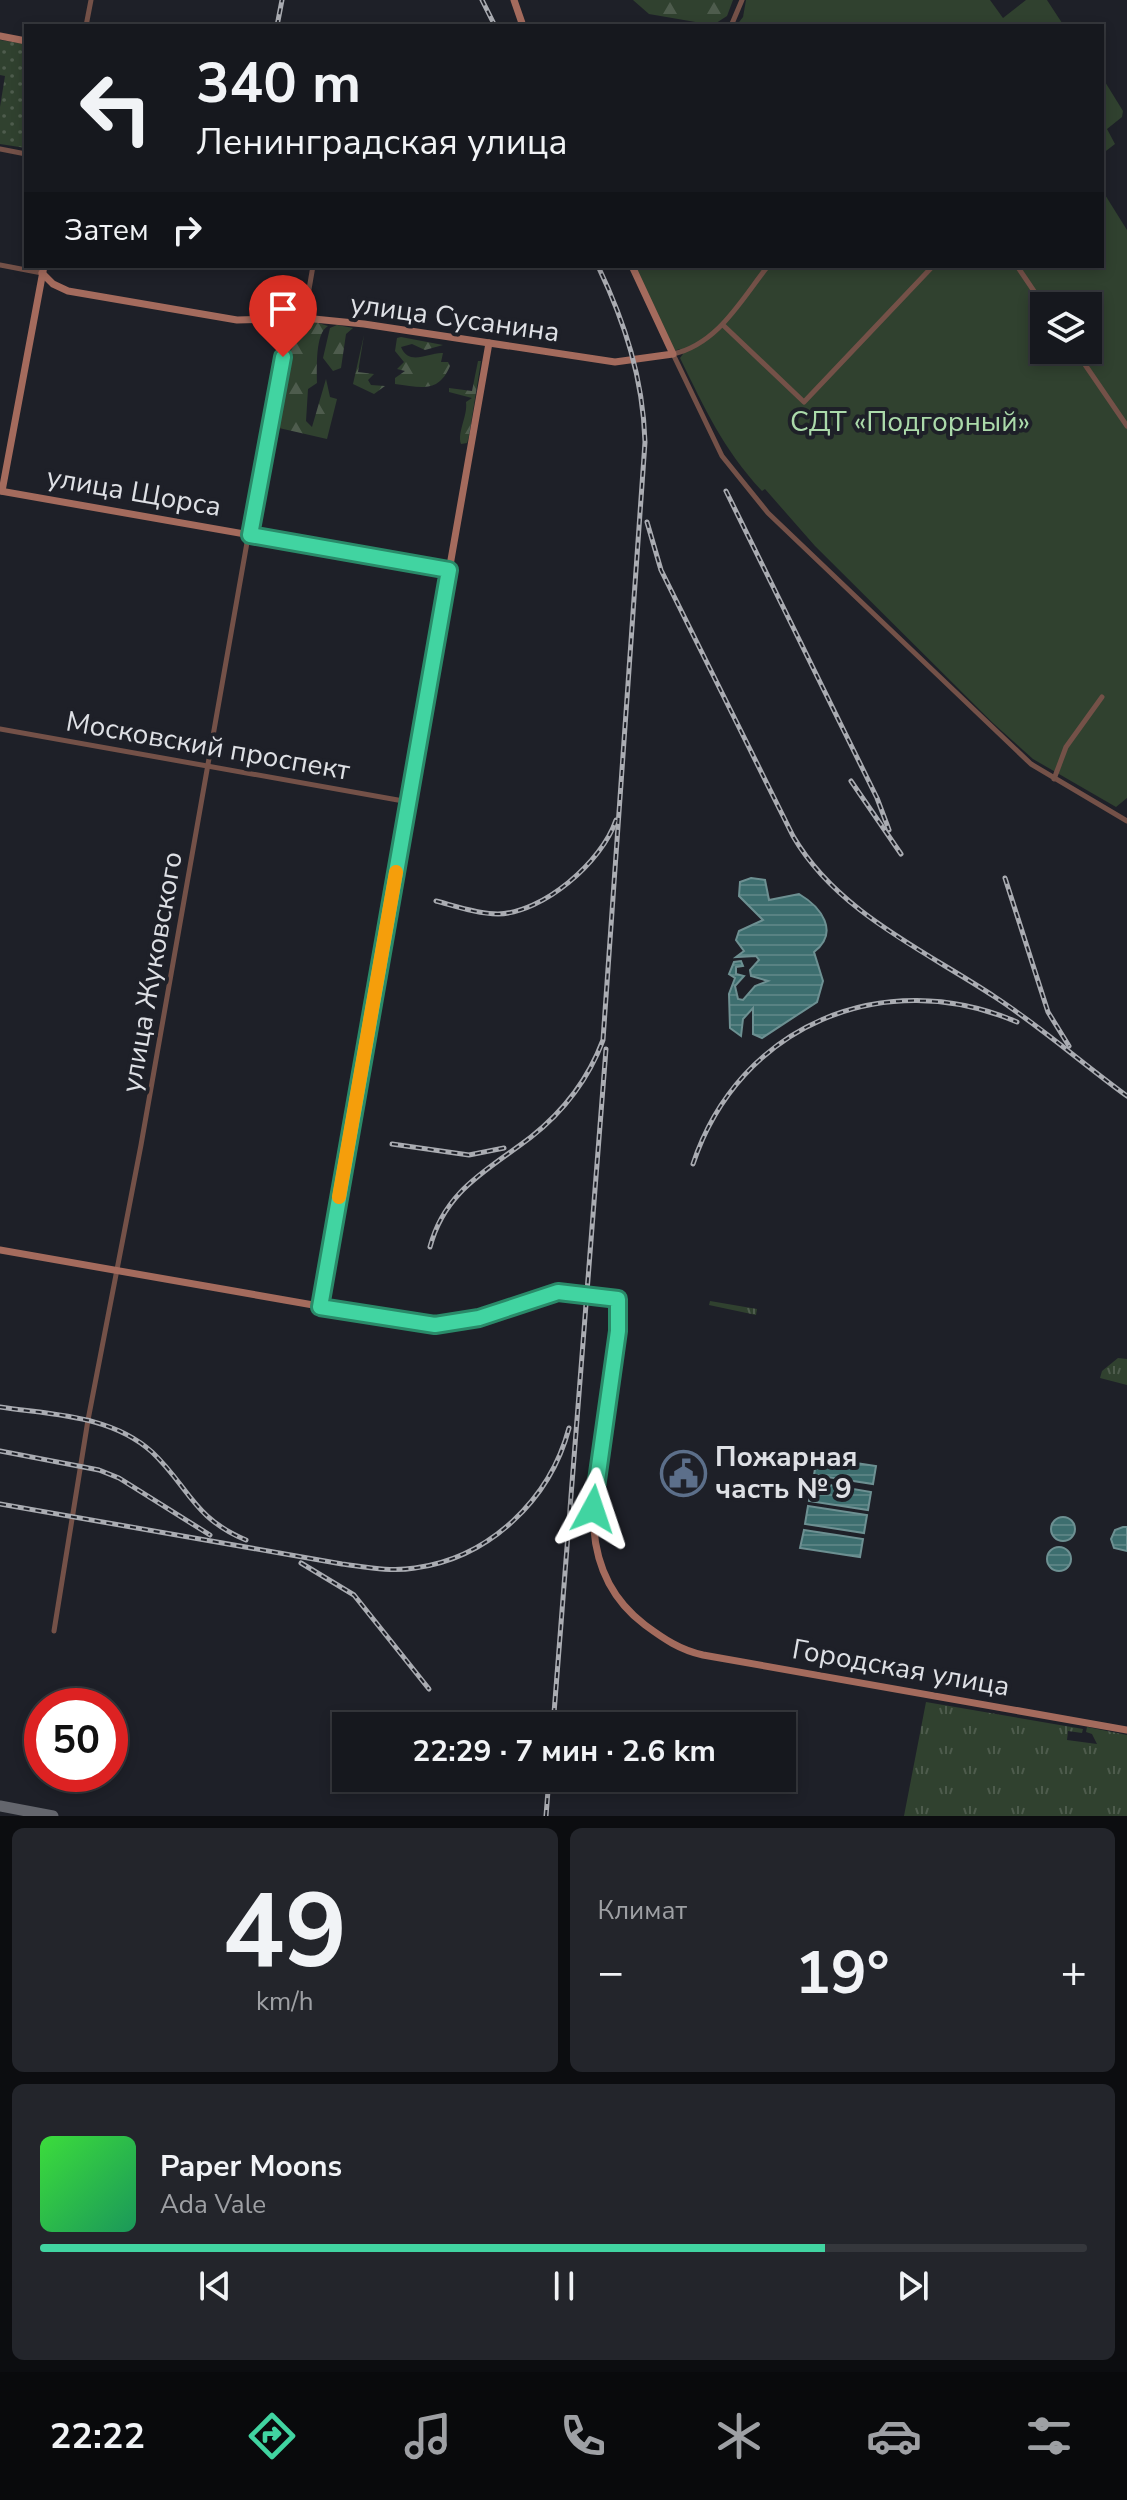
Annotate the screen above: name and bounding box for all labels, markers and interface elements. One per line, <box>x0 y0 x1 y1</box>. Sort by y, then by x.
text: 340 m <box>196 45 361 122</box>
icon: left <box>64 56 168 160</box>
text: Ленинградская улица <box>196 118 568 167</box>
icon: right <box>165 208 209 252</box>
text: Затем <box>64 210 149 251</box>
pin <box>249 275 317 357</box>
street label: улица Сусанина <box>348 285 562 351</box>
icon: arrive <box>261 287 305 331</box>
map controls <box>1030 292 1102 364</box>
button: layers <box>1030 292 1102 364</box>
park label: СДТ «Подгорный» <box>790 403 1030 441</box>
street label: улица Щорса <box>44 458 224 526</box>
street label: Московский проспект <box>63 702 353 790</box>
street label: улица Жуковского <box>112 848 192 1096</box>
place label: Пожарная часть № 9 <box>715 1438 857 1508</box>
public building icon: Пожарная часть № 9 <box>660 1449 708 1497</box>
position arrow <box>551 1467 635 1551</box>
street label: Городская улица <box>789 1630 1013 1706</box>
speed limit sign: 50 <box>24 1688 128 1792</box>
text: 22:29 · 7 мин · 2.6 km <box>412 1731 716 1772</box>
text: 49 <box>222 1861 347 2003</box>
text: Климат <box>598 1893 687 1928</box>
text: 19° <box>795 1932 890 2014</box>
text: − <box>598 1943 624 2003</box>
text: + <box>1061 1943 1087 2003</box>
text: km/h <box>256 1984 313 2019</box>
text: Paper Moons <box>160 2146 342 2187</box>
text: Ada Vale <box>160 2187 266 2222</box>
icon: previous <box>193 2264 237 2308</box>
icon: pause <box>542 2264 586 2308</box>
icon: next <box>891 2264 935 2308</box>
icon: directions <box>244 2408 300 2464</box>
icon: music <box>400 2408 456 2464</box>
icon: phone <box>555 2408 611 2464</box>
icon: climate <box>711 2408 767 2464</box>
icon: car <box>866 2408 922 2464</box>
icon: filters <box>1021 2408 1077 2464</box>
text: 22:22 <box>50 2412 145 2461</box>

